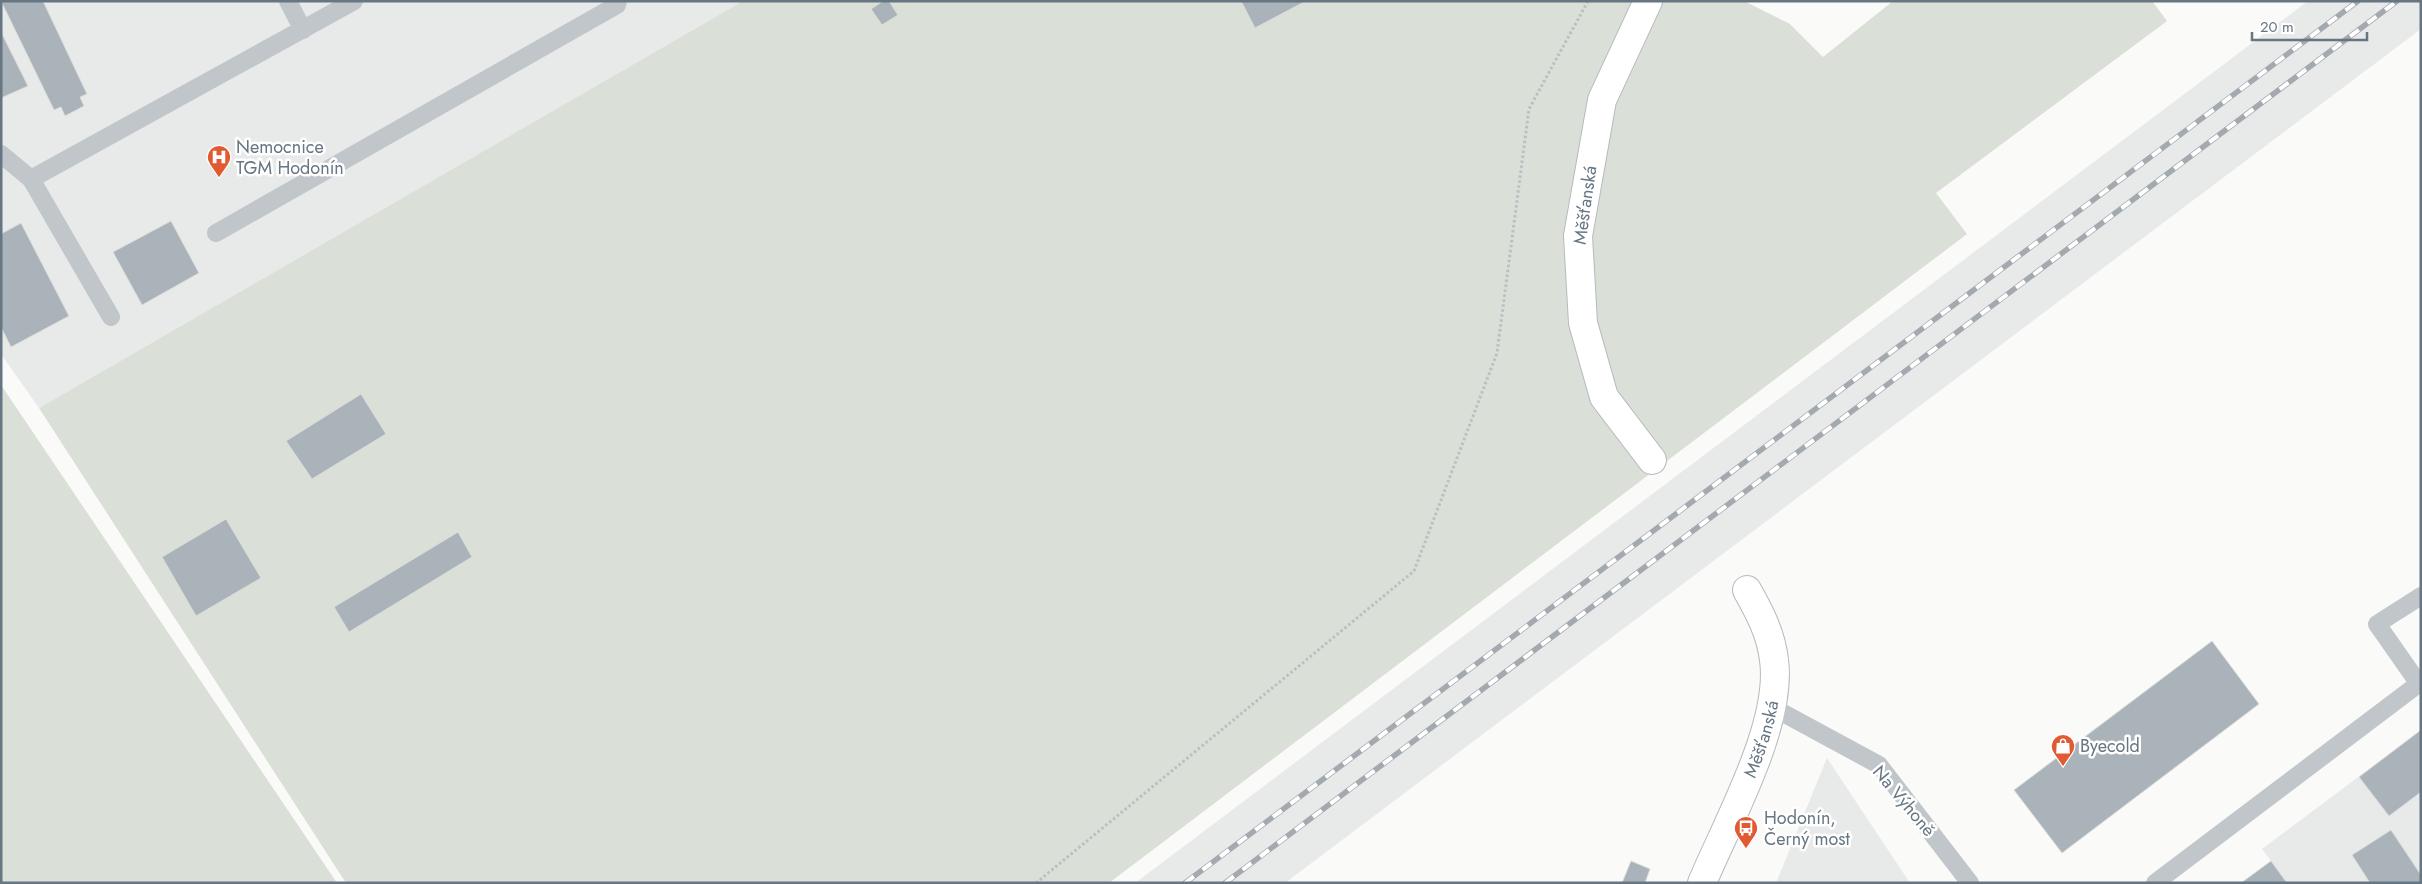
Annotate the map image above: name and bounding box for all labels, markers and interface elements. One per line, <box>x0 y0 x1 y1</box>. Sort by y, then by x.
scale bar <box>2252 10 2367 42</box>
text: 20 m <box>2260 16 2294 38</box>
place label: Nemocnice TGM Hodonín <box>236 134 344 181</box>
hospital icon: Nemocnice TGM Hodonín <box>206 144 232 178</box>
street label: Měšťanská <box>1567 164 1603 246</box>
street label: Měšťanská <box>1737 698 1785 782</box>
shop icon: Byecold <box>2050 733 2076 767</box>
place label: Byecold <box>2080 733 2140 759</box>
street label: Na Výhoně <box>1866 760 1942 842</box>
place label: Hodonín, Černý most <box>1764 805 1851 852</box>
bus stop icon: Hodonín, Černý most <box>1733 815 1759 849</box>

